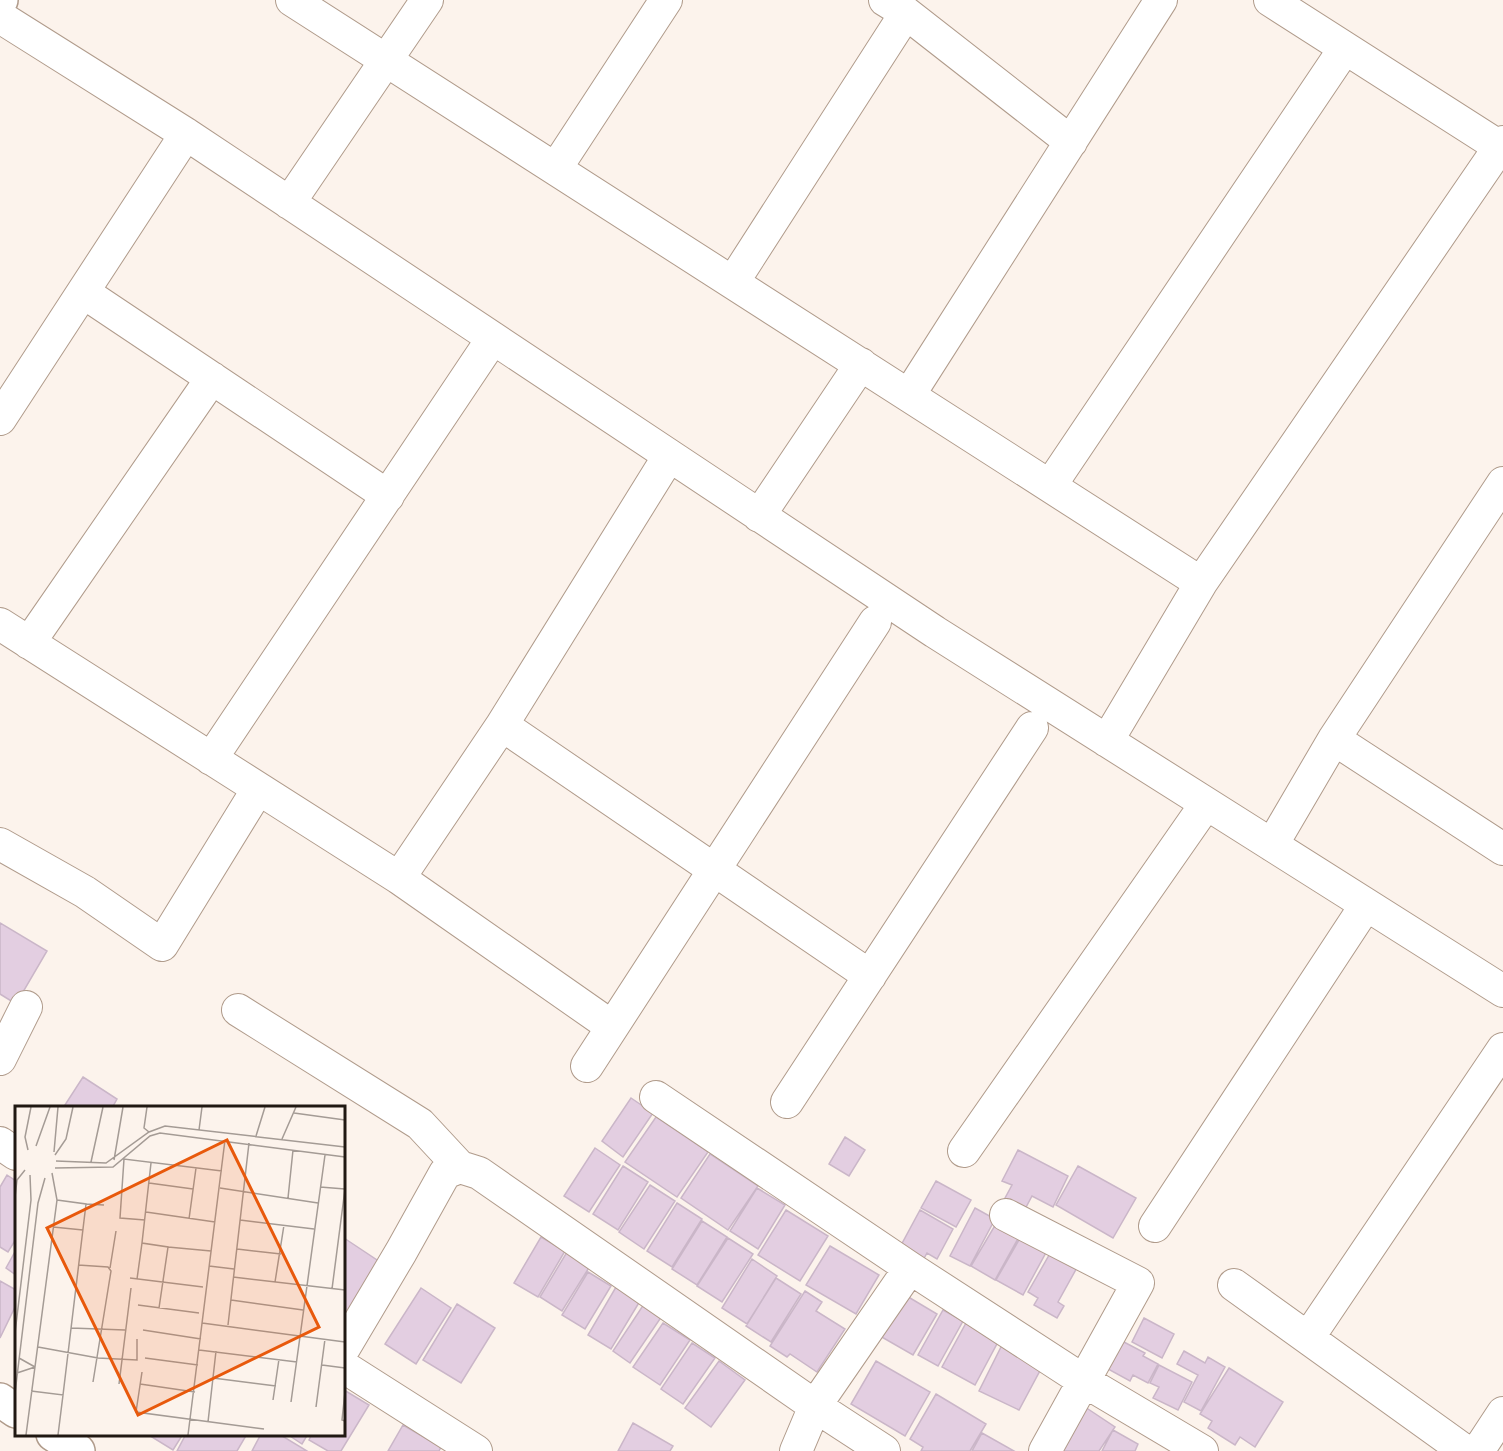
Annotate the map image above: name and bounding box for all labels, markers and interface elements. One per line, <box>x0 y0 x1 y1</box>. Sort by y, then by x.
inset map <box>15 1106 345 1436</box>

